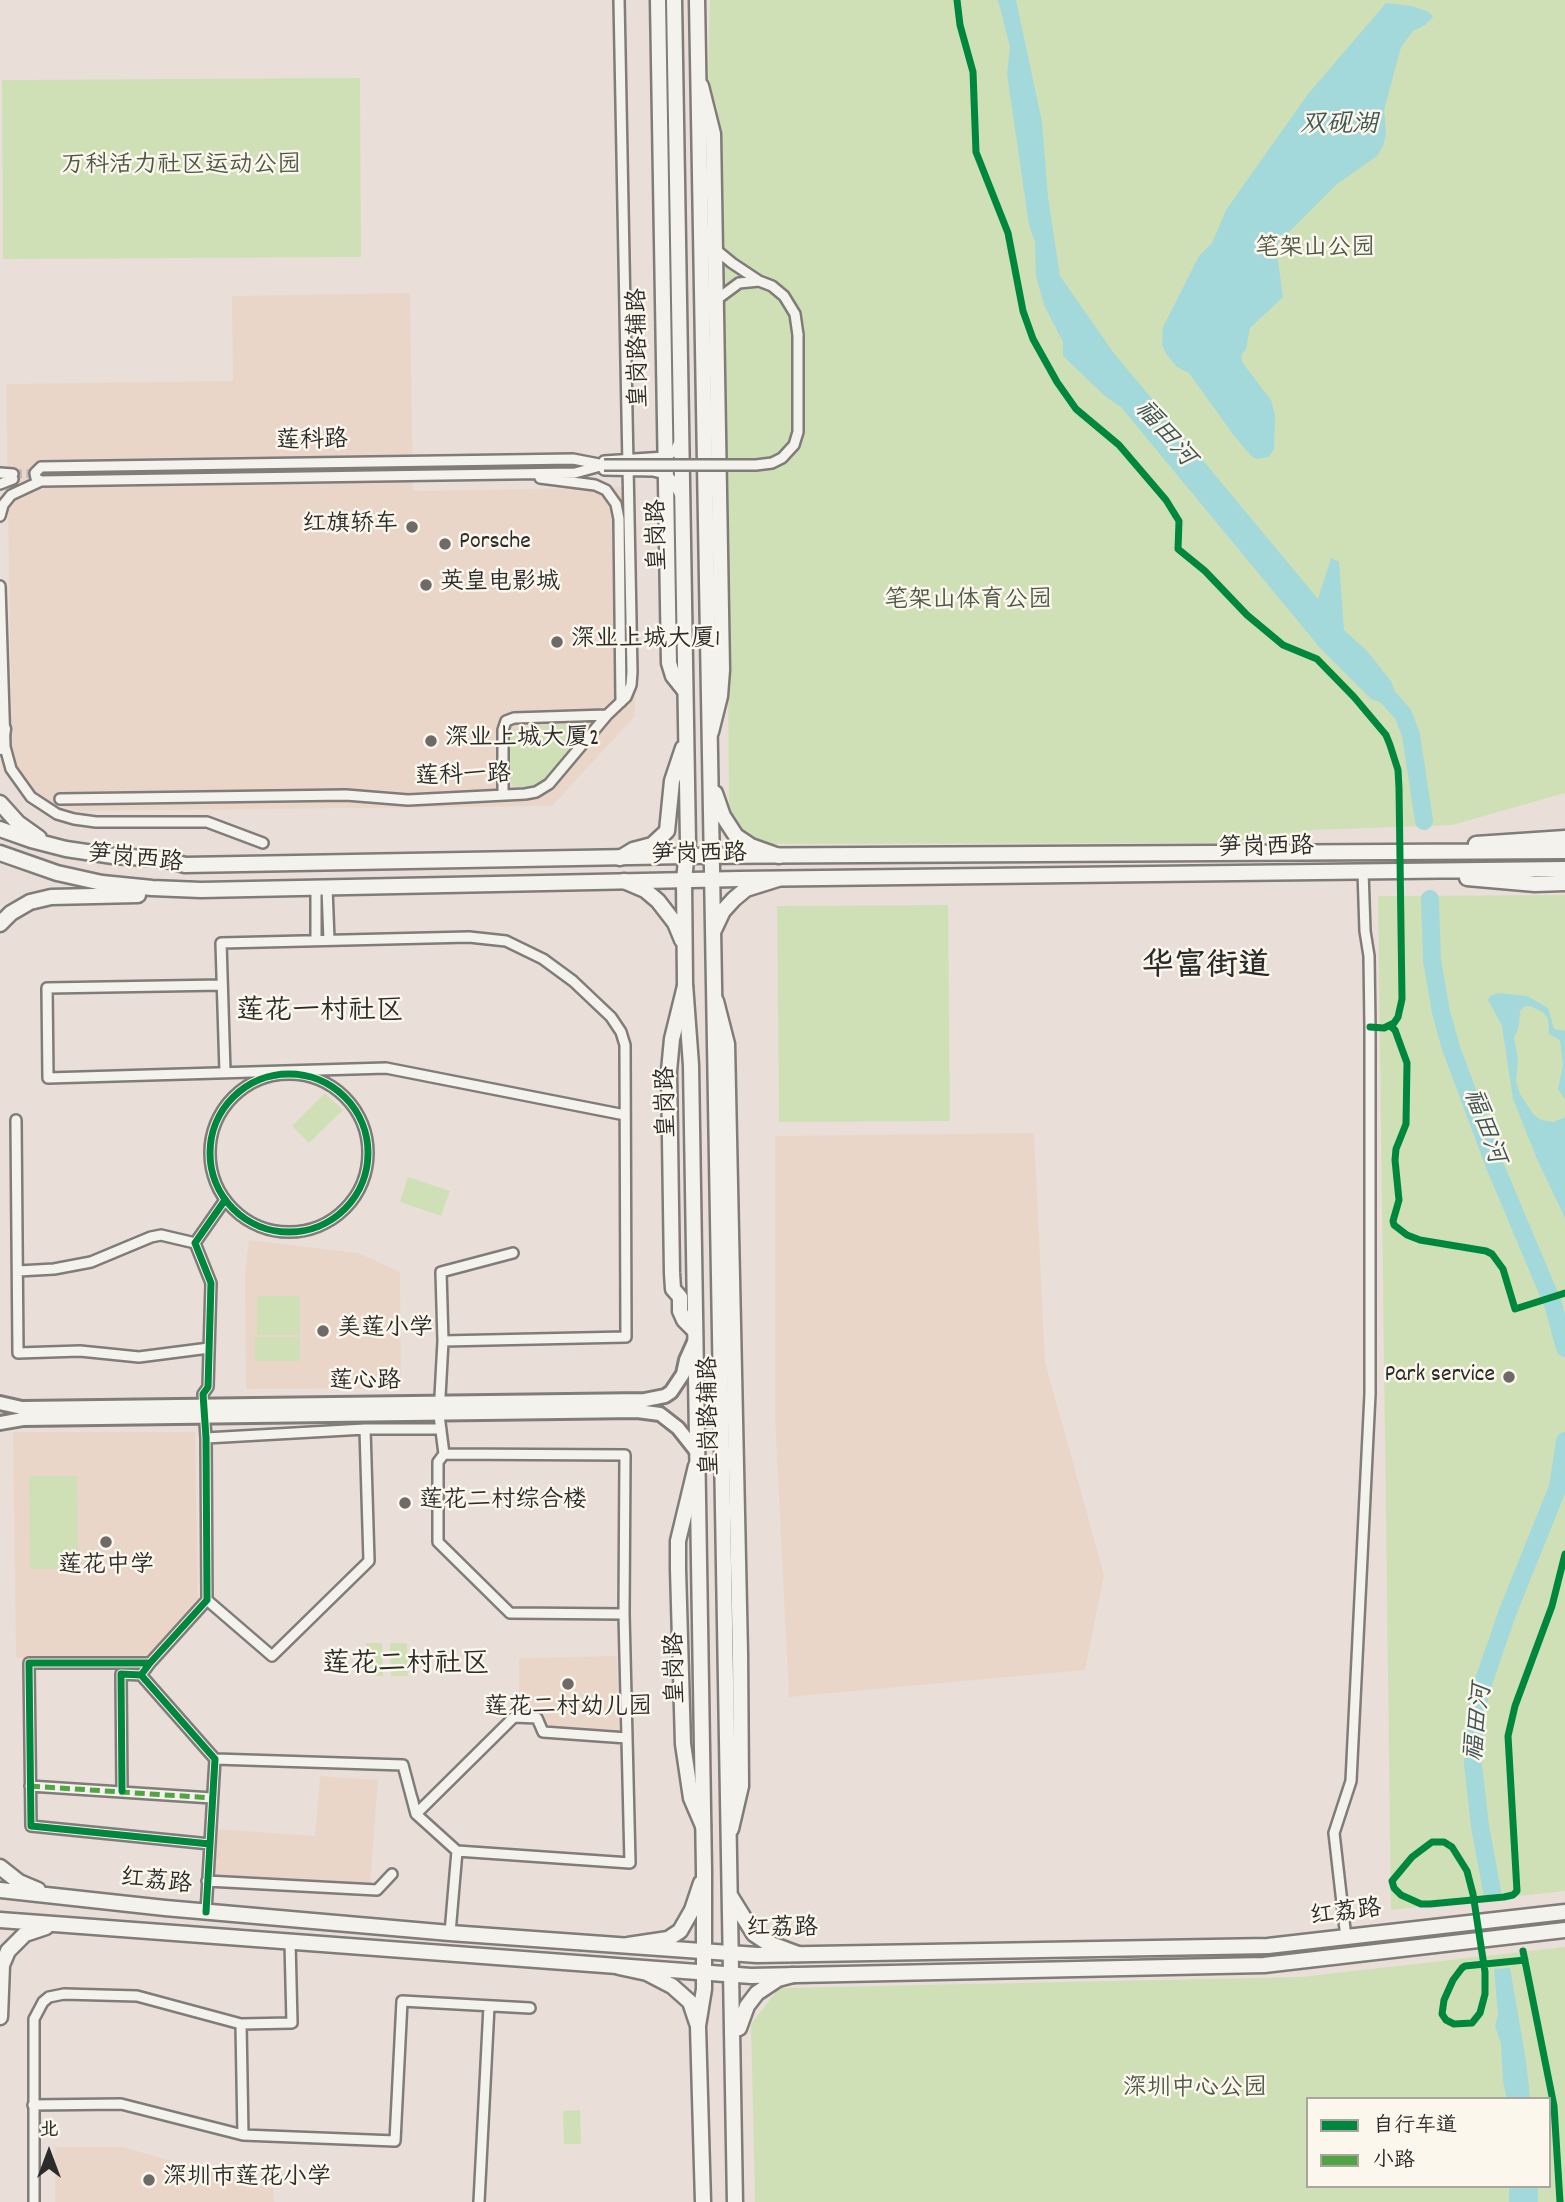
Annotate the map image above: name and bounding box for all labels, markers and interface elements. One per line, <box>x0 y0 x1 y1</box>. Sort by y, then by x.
water label: 双砚湖 <box>1300 111 1378 143</box>
park label: 万科活力社区运动公园 <box>61 154 301 182</box>
park label: 笔架山公园 <box>1255 237 1375 265</box>
street label: 皇岗路辅路 <box>626 288 656 408</box>
water label: 福田河 <box>1126 395 1200 475</box>
street label: 莲科路 <box>276 428 348 458</box>
street label: 皇岗路 <box>645 499 675 571</box>
place label: 红旗轿车 <box>302 513 398 541</box>
marker: 红旗轿车 <box>404 519 420 535</box>
place label: Porsche <box>459 530 531 558</box>
marker: Porsche <box>437 536 453 552</box>
place label: 英皇电影城 <box>440 571 560 599</box>
marker: 英皇电影城 <box>418 577 434 593</box>
park label: 笔架山体育公园 <box>884 589 1052 617</box>
place label: 深业上城大厦1 <box>571 628 720 656</box>
marker: 深业上城大厦1 <box>549 634 565 650</box>
place label: 深业上城大厦2 <box>445 727 599 755</box>
marker: 深业上城大厦2 <box>423 733 439 749</box>
street label: 莲科一路 <box>415 762 511 794</box>
street label: 笋岗西路 <box>1218 835 1314 865</box>
street label: 笋岗西路 <box>86 842 184 880</box>
street label: 笋岗西路 <box>651 842 747 872</box>
district label: 华富街道 <box>1142 951 1270 989</box>
district label: 莲花一村社区 <box>236 997 404 1031</box>
street label: 皇岗路 <box>654 1066 684 1138</box>
water label: 福田河 <box>1454 1085 1510 1169</box>
place label: 美莲小学 <box>337 1317 433 1345</box>
marker: 美莲小学 <box>315 1323 331 1339</box>
street label: 皇岗路辅路 <box>697 1356 727 1476</box>
place label: Park service <box>1384 1363 1495 1391</box>
marker: Park service <box>1501 1369 1517 1385</box>
street label: 莲心路 <box>329 1370 401 1398</box>
place label: 莲花二村综合楼 <box>419 1489 587 1517</box>
marker: 莲花二村综合楼 <box>397 1495 413 1511</box>
marker: 莲花中学 <box>98 1534 114 1550</box>
place label: 莲花中学 <box>58 1554 154 1582</box>
street label: 皇岗路 <box>663 1632 693 1704</box>
district label: 莲花二村社区 <box>322 1650 490 1684</box>
marker: 莲花二村幼儿园 <box>560 1676 576 1692</box>
water label: 福田河 <box>1461 1682 1501 1764</box>
place label: 莲花二村幼儿园 <box>484 1696 652 1724</box>
street label: 红荔路 <box>119 1866 193 1902</box>
street label: 红荔路 <box>1309 1896 1383 1934</box>
street label: 红荔路 <box>746 1917 818 1945</box>
park label: 深圳中心公园 <box>1123 2077 1267 2105</box>
legend <box>1306 2097 1551 2188</box>
text: 自行车道 <box>1373 2112 1457 2142</box>
north arrow <box>14 2118 84 2188</box>
text: 北 <box>39 2118 59 2145</box>
text: 小路 <box>1373 2147 1415 2177</box>
place label: 深圳市莲花小学 <box>163 2166 331 2194</box>
marker: 深圳市莲花小学 <box>141 2172 157 2188</box>

